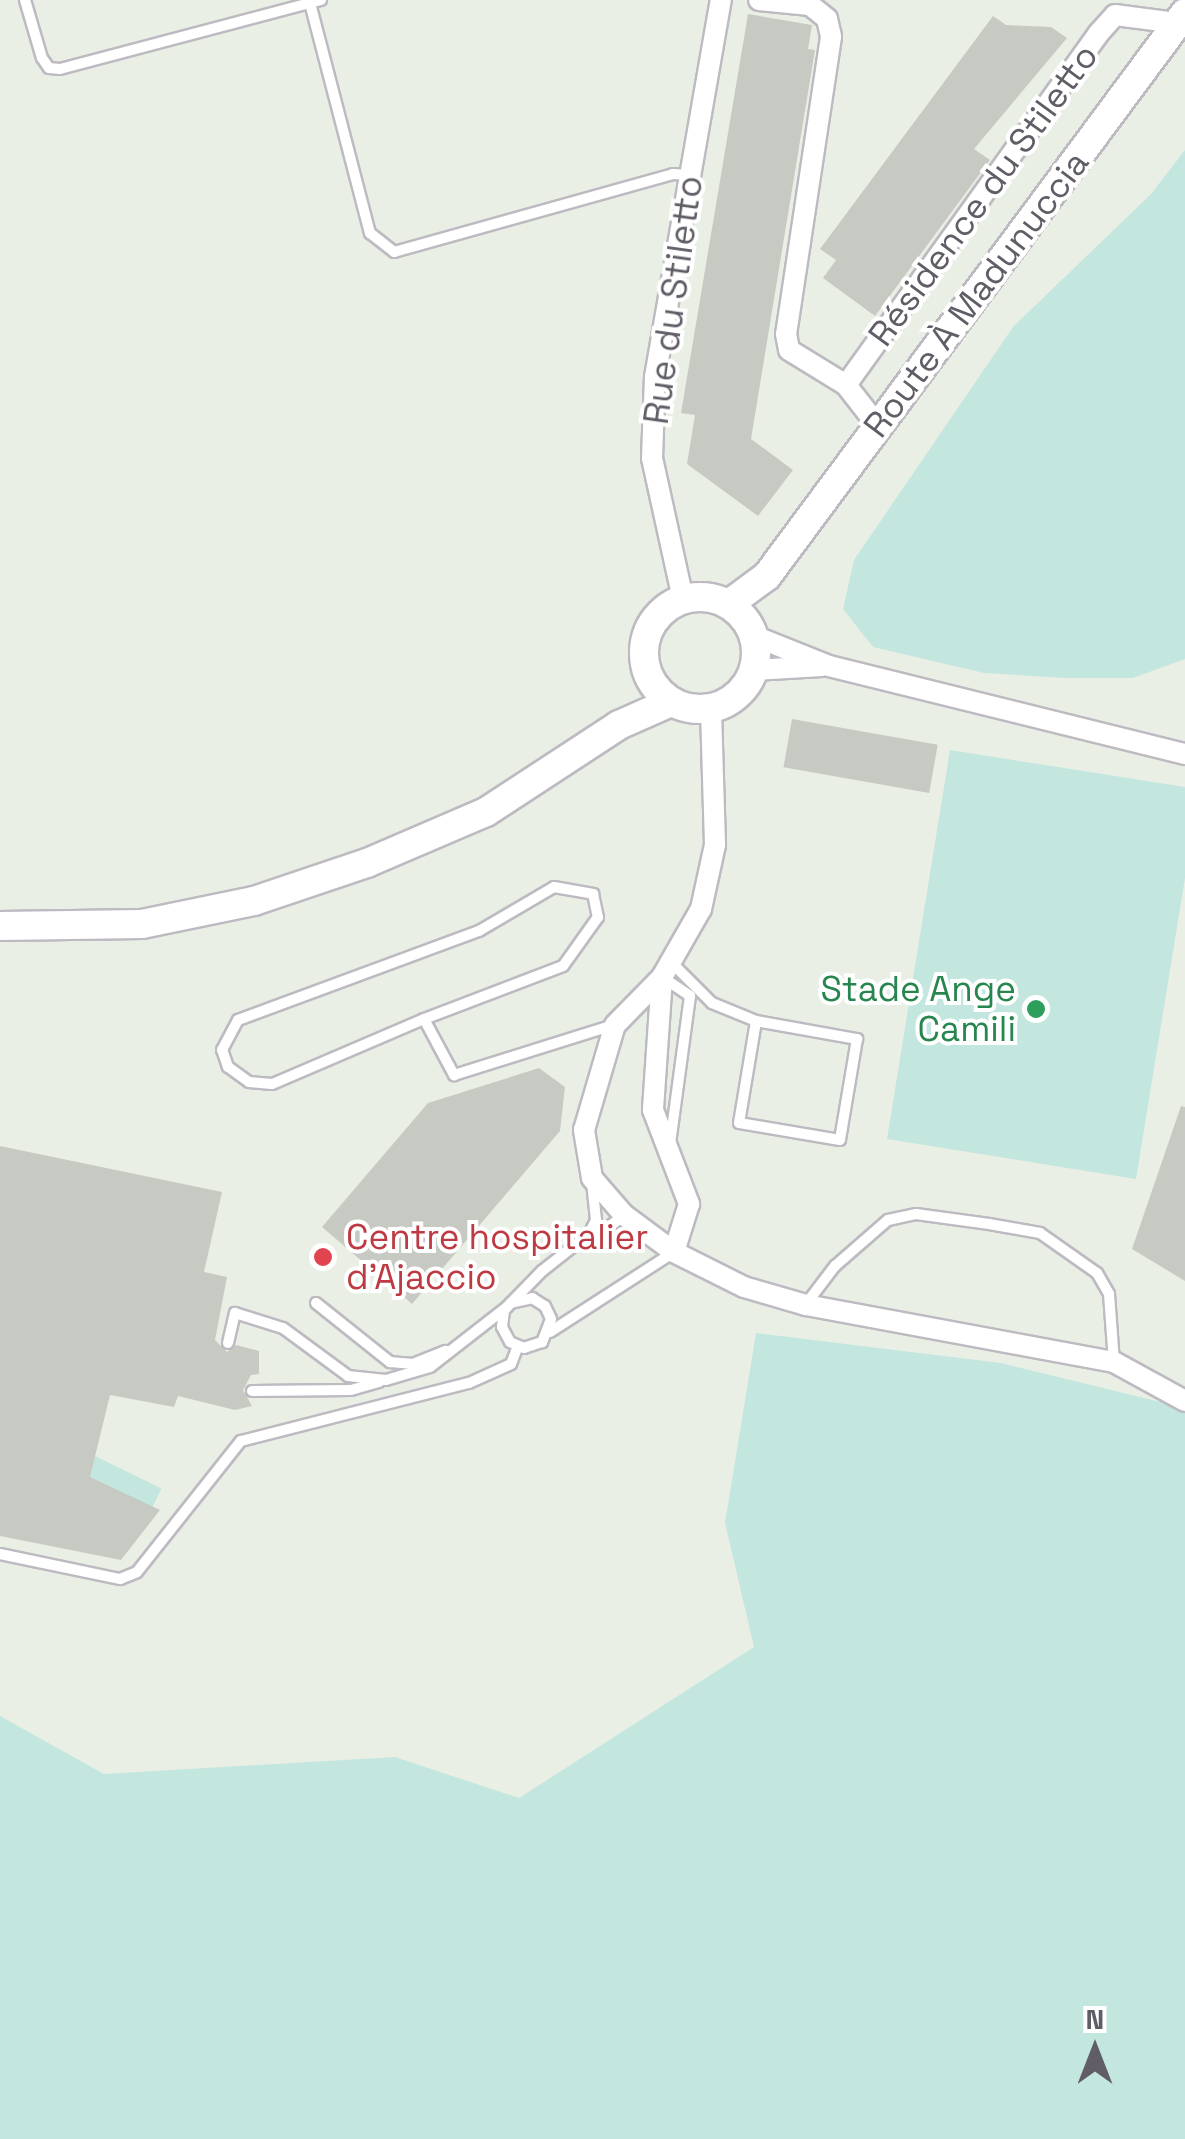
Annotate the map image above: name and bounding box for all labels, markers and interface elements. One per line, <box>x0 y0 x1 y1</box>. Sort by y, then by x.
street label: Résidence du Stiletto <box>859 36 1107 354</box>
street label: Route À Madunuccia <box>854 142 1098 446</box>
street label: Rue du Stiletto <box>635 173 711 427</box>
place label: Stade Ange Camili <box>820 968 1016 1050</box>
marker: Stade Ange Camili <box>1025 998 1047 1020</box>
place label: Centre hospitalier d'Ajaccio <box>346 1216 648 1298</box>
marker: Centre hospitalier d'Ajaccio <box>310 1244 336 1270</box>
north arrow <box>1045 1999 1145 2099</box>
text: N <box>1086 2001 1104 2037</box>

